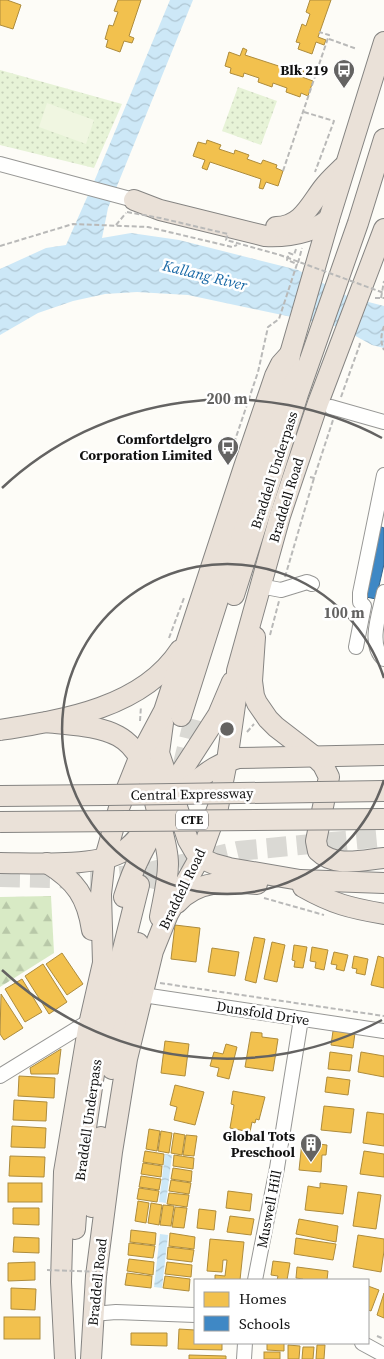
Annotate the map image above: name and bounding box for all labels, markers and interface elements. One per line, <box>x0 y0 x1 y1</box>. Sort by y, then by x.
bus stop icon: Blk 219 <box>332 58 356 89</box>
place label: Blk 219 <box>280 60 328 80</box>
water label: Kallang River <box>160 254 250 296</box>
text: 200 m <box>206 388 248 409</box>
street label: Braddell Underpass <box>246 408 302 532</box>
place label: Comfortdelgro Corporation Limited <box>80 429 213 465</box>
bus stop icon: Comfortdelgro Corporation Limited <box>216 435 240 466</box>
street label: Braddell Road <box>264 455 308 545</box>
text: 100 m <box>323 602 365 623</box>
centre of rings <box>218 720 236 738</box>
street label: Central Expressway <box>131 783 254 805</box>
road number: CTE <box>176 810 208 830</box>
street label: Braddell Road <box>154 845 210 933</box>
street label: Dunsfold Drive <box>215 996 311 1030</box>
street label: Braddell Underpass <box>70 1058 106 1182</box>
place label: Global Tots Preschool <box>223 1126 296 1162</box>
building icon: Global Tots Preschool <box>299 1132 323 1163</box>
street label: Muswell Hill <box>252 1168 286 1250</box>
street label: Braddell Road <box>82 1237 112 1327</box>
legend <box>194 1279 369 1344</box>
text: Homes <box>239 1288 286 1309</box>
text: Schools <box>239 1313 290 1334</box>

